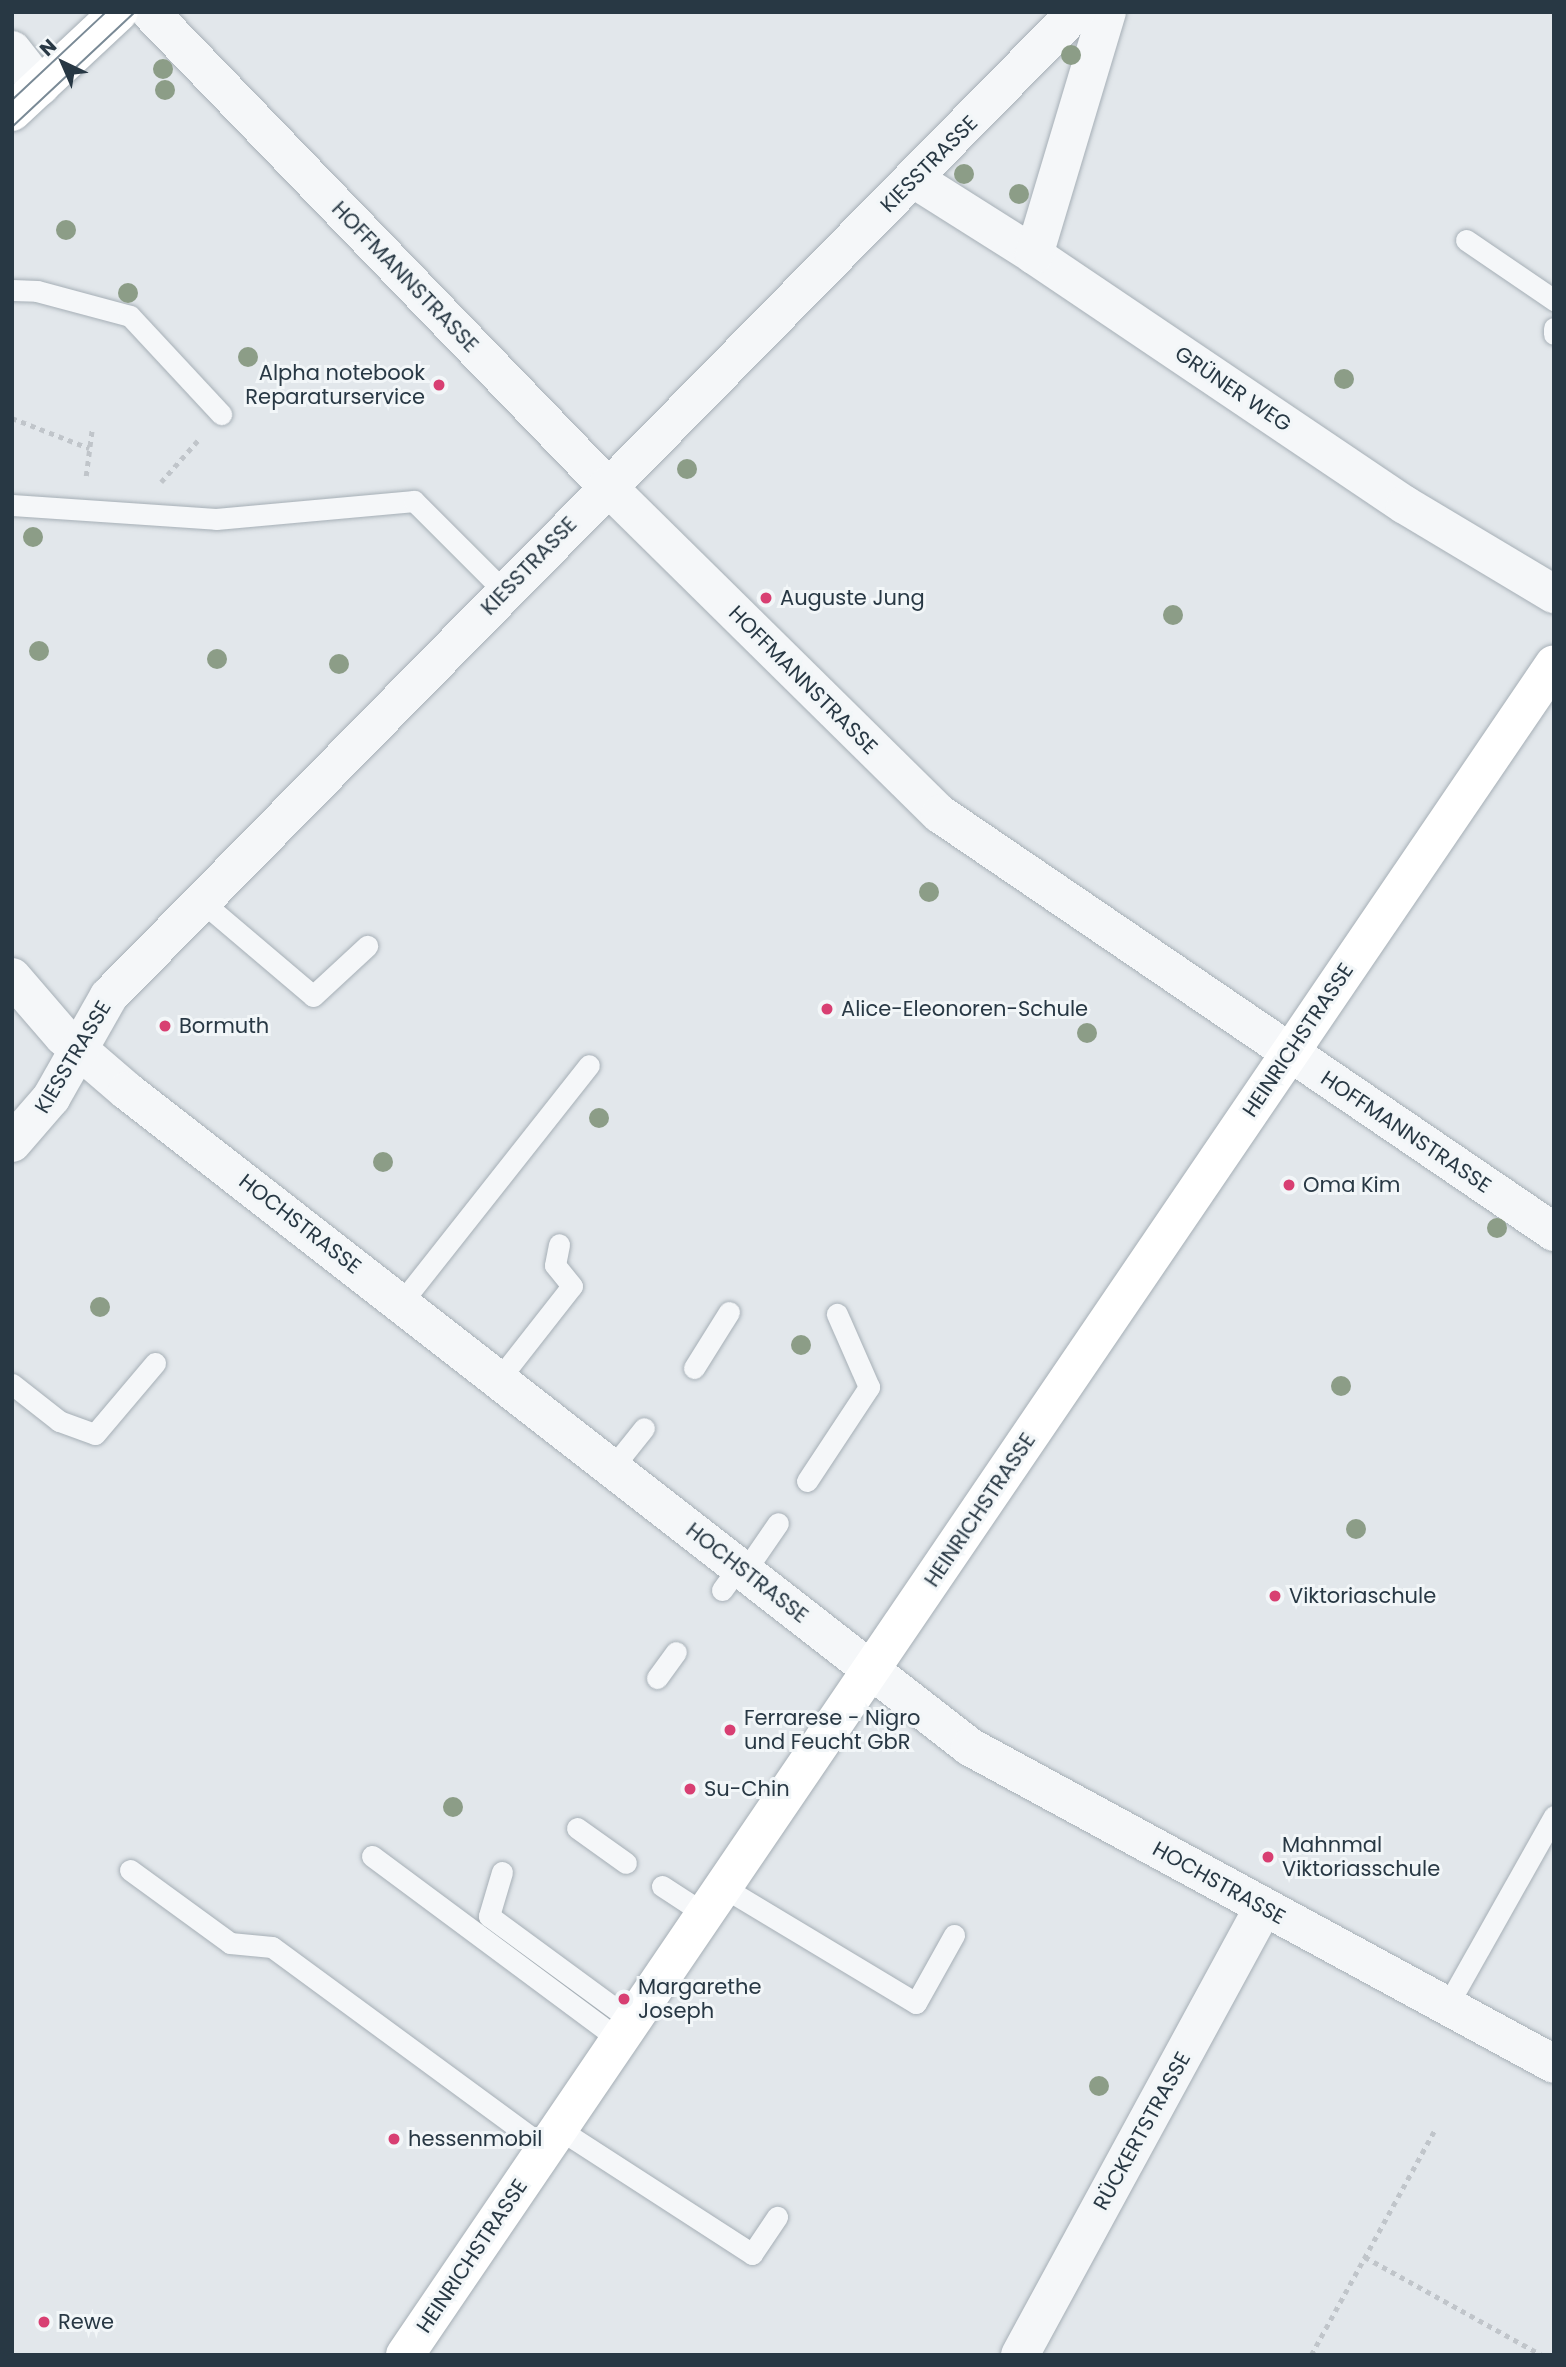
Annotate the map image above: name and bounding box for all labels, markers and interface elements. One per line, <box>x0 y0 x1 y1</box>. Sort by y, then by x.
north arrow <box>28 28 98 98</box>
text: N <box>34 33 63 62</box>
street label: KIESSTRASSE <box>875 110 983 218</box>
street label: HOFFMANNSTRASSE <box>326 196 484 358</box>
street label: GRÜNER WEG <box>1170 341 1296 437</box>
place label: Alpha notebook Reparaturservice <box>245 360 425 410</box>
marker: Alpha notebook Reparaturservice <box>431 377 447 393</box>
street label: KIESSTRASSE <box>476 512 582 620</box>
place label: Auguste Jung <box>780 585 925 611</box>
marker: Auguste Jung <box>758 590 774 606</box>
street label: HOFFMANNSTRASSE <box>723 600 883 760</box>
street label: HEINRICHSTRASSE <box>1237 958 1359 1122</box>
street label: KIESSTRASSE <box>30 996 116 1118</box>
place label: Alice-Eleonoren-Schule <box>841 996 1088 1022</box>
marker: Alice-Eleonoren-Schule <box>819 1001 835 1017</box>
place label: Bormuth <box>179 1013 269 1039</box>
marker: Bormuth <box>157 1018 173 1034</box>
street label: HOFFMANNSTRASSE <box>1316 1066 1496 1198</box>
street label: HOCHSTRASSE <box>234 1169 366 1279</box>
place label: Oma Kim <box>1303 1172 1400 1198</box>
marker: Oma Kim <box>1281 1177 1297 1193</box>
street label: HEINRICHSTRASSE <box>919 1428 1041 1592</box>
street label: HOCHSTRASSE <box>681 1518 813 1628</box>
place label: Viktoriaschule <box>1289 1583 1436 1609</box>
marker: Viktoriaschule <box>1267 1588 1283 1604</box>
place label: Ferrarese - Nigro und Feucht GbR <box>744 1705 920 1755</box>
marker: Ferrarese - Nigro und Feucht GbR <box>722 1722 738 1738</box>
place label: Su-Chin <box>704 1776 790 1802</box>
marker: Su-Chin <box>682 1781 698 1797</box>
place label: Mahnmal Viktoriasschule <box>1282 1832 1440 1882</box>
street label: HOCHSTRASSE <box>1148 1836 1290 1930</box>
marker: Mahnmal Viktoriasschule <box>1260 1849 1276 1865</box>
place label: Margarethe Joseph <box>638 1974 761 2024</box>
marker: Margarethe Joseph <box>616 1991 632 2007</box>
street label: RÜCKERTSTRASSE <box>1088 2048 1196 2214</box>
place label: hessenmobil <box>408 2126 542 2152</box>
marker: hessenmobil <box>386 2131 402 2147</box>
street label: HEINRICHSTRASSE <box>411 2174 533 2338</box>
place label: Rewe <box>58 2309 114 2335</box>
marker: Rewe <box>36 2314 52 2330</box>

